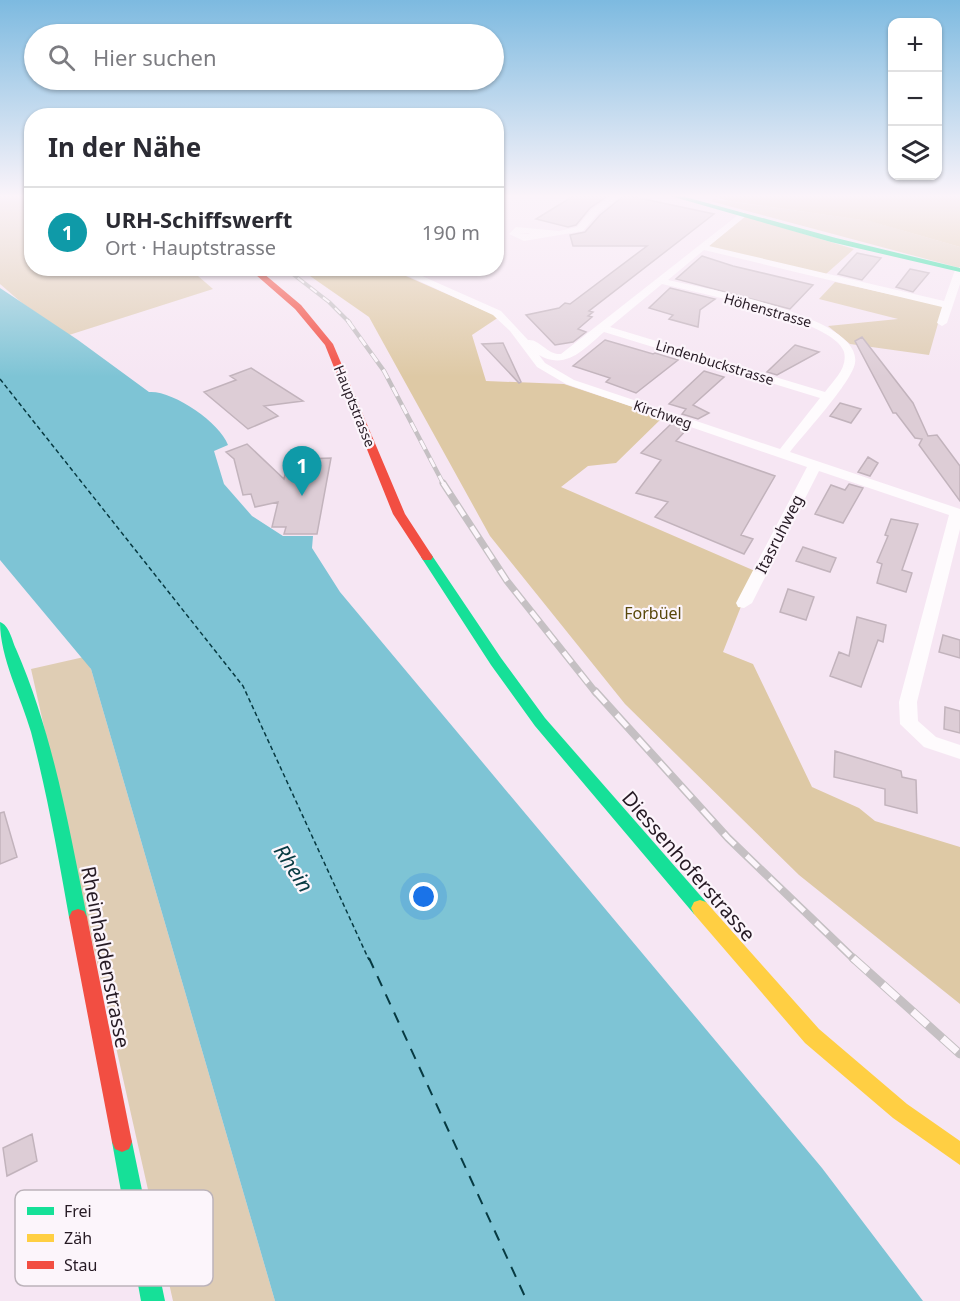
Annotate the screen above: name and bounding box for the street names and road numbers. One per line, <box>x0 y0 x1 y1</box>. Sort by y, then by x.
street label: Höhenstrasse <box>722 288 814 332</box>
street label: Lindenbuckstrasse <box>654 335 777 389</box>
street label: Hauptstrasse <box>330 362 380 450</box>
street label: Kirchweg <box>631 395 695 433</box>
street label: Itasruhweg <box>750 491 808 577</box>
street label: Diessenhoferstrasse <box>616 785 762 947</box>
street label: Rheinhaldenstrasse <box>75 864 137 1050</box>

